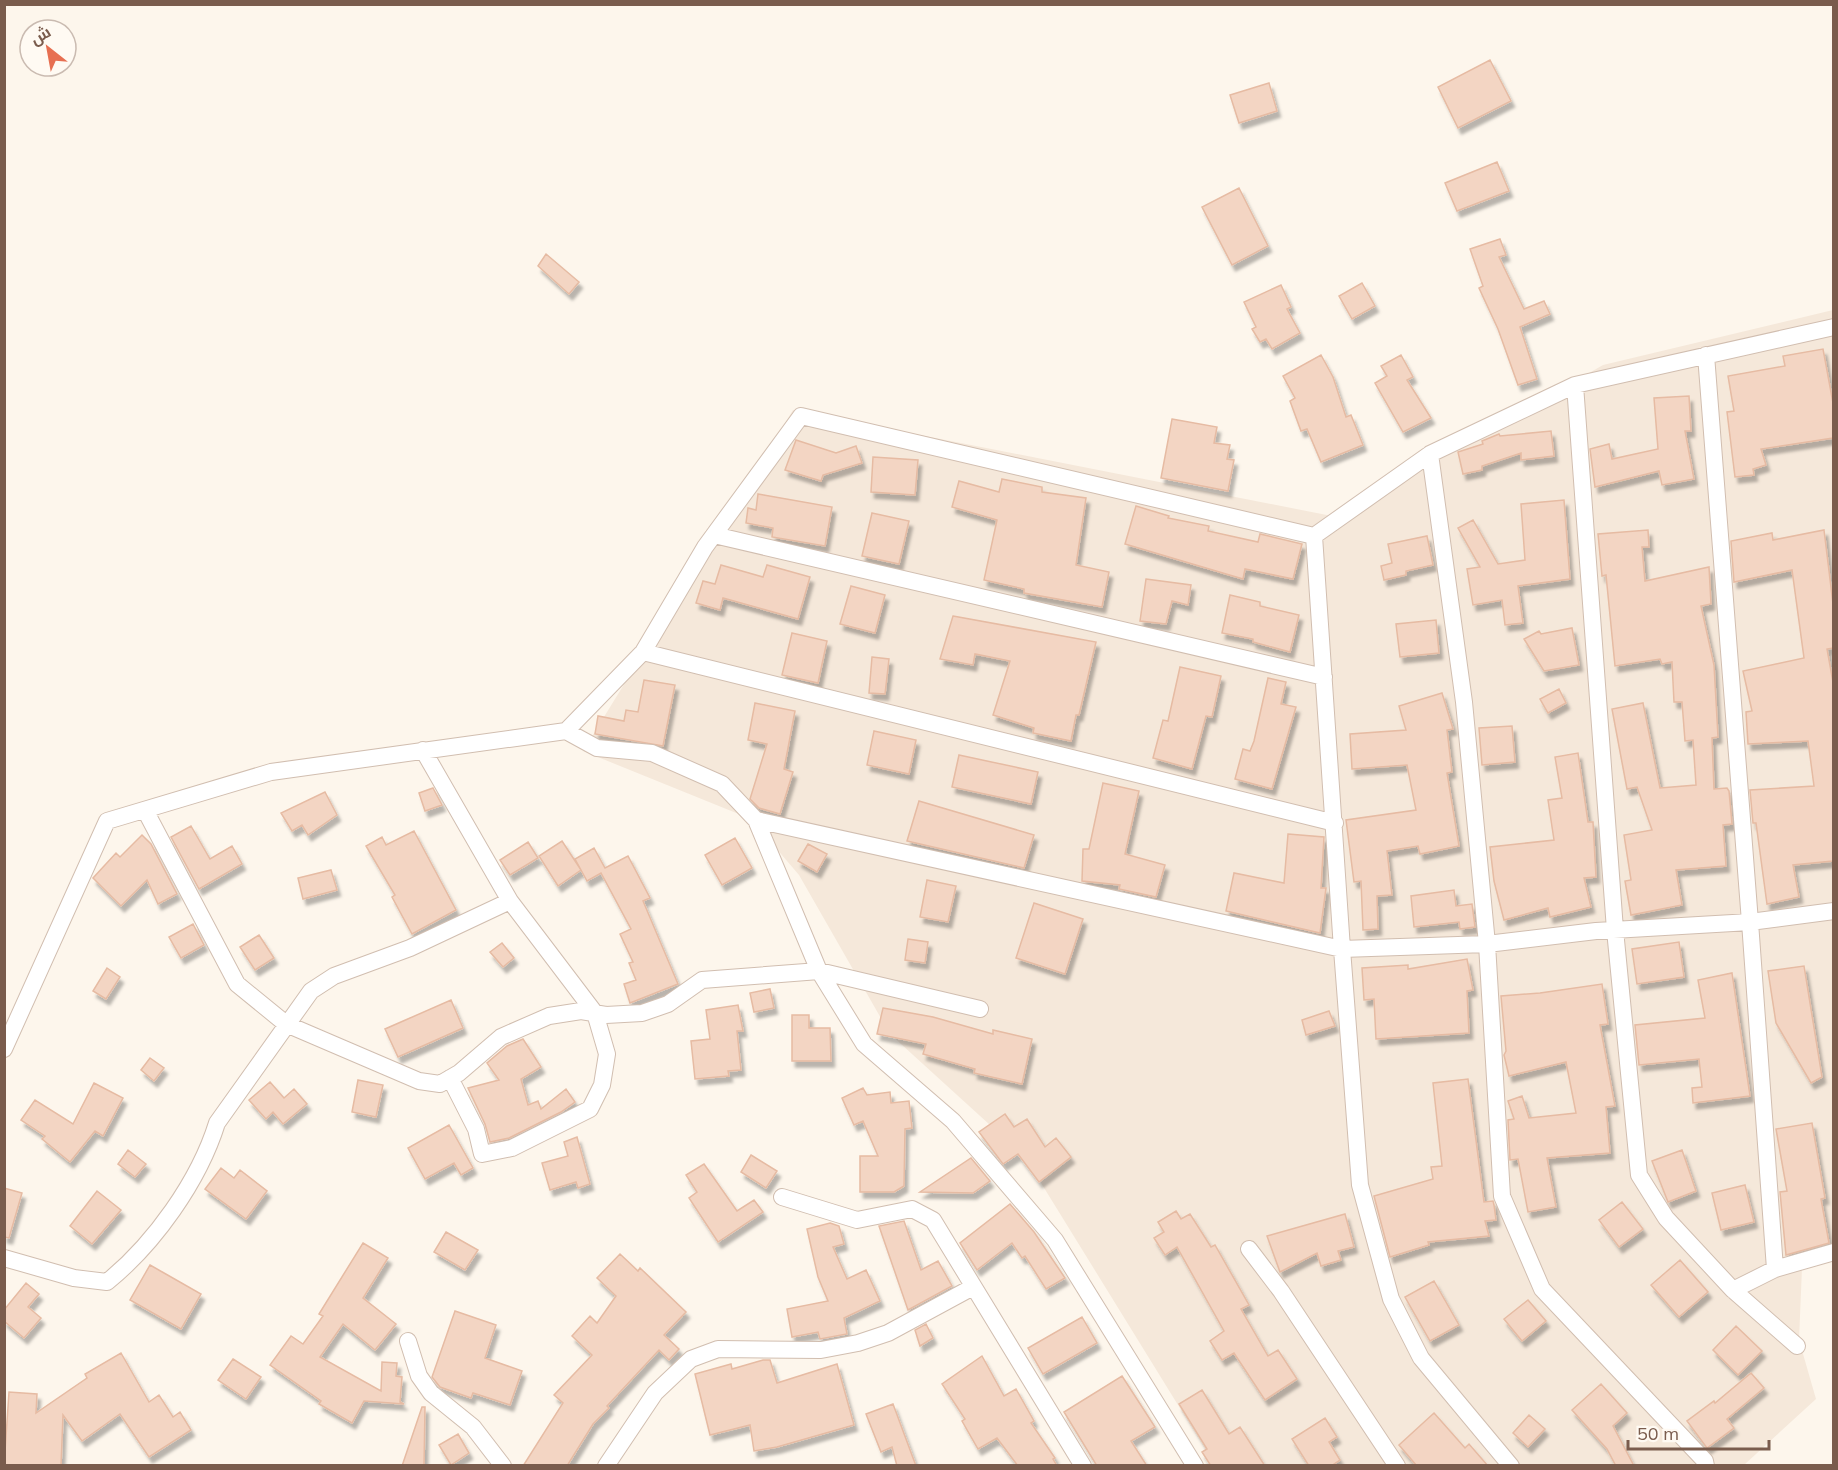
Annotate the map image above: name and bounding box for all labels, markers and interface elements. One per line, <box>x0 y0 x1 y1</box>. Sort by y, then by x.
north arrow <box>18 18 78 78</box>
text: ش <box>26 21 54 49</box>
scale bar <box>1628 1413 1769 1451</box>
text: 50 m <box>1637 1422 1679 1445</box>

